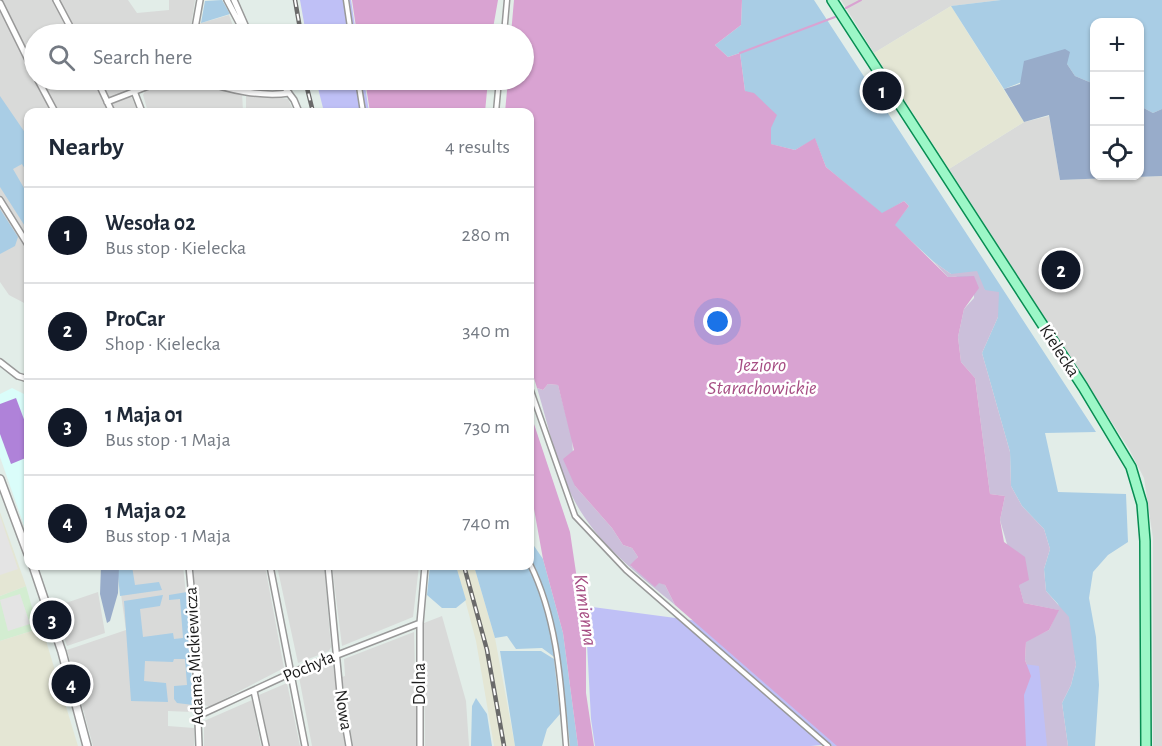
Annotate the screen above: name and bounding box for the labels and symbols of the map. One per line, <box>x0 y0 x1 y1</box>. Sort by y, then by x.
pin: 1 <box>862 68 902 113</box>
pin: 2 <box>1042 248 1080 292</box>
your location <box>703 307 732 336</box>
street label: Kielecka <box>1036 322 1082 380</box>
water label: Jezioro Starachowickie <box>707 355 817 398</box>
water label: Kamienna <box>570 573 600 647</box>
street label: Adama Mickiewicza <box>182 586 208 726</box>
pin: 3 <box>32 598 72 642</box>
street label: Pochyła <box>281 648 337 686</box>
pin: 4 <box>52 662 90 706</box>
street label: Dolna <box>411 663 429 705</box>
street label: Nowa <box>331 688 355 732</box>

